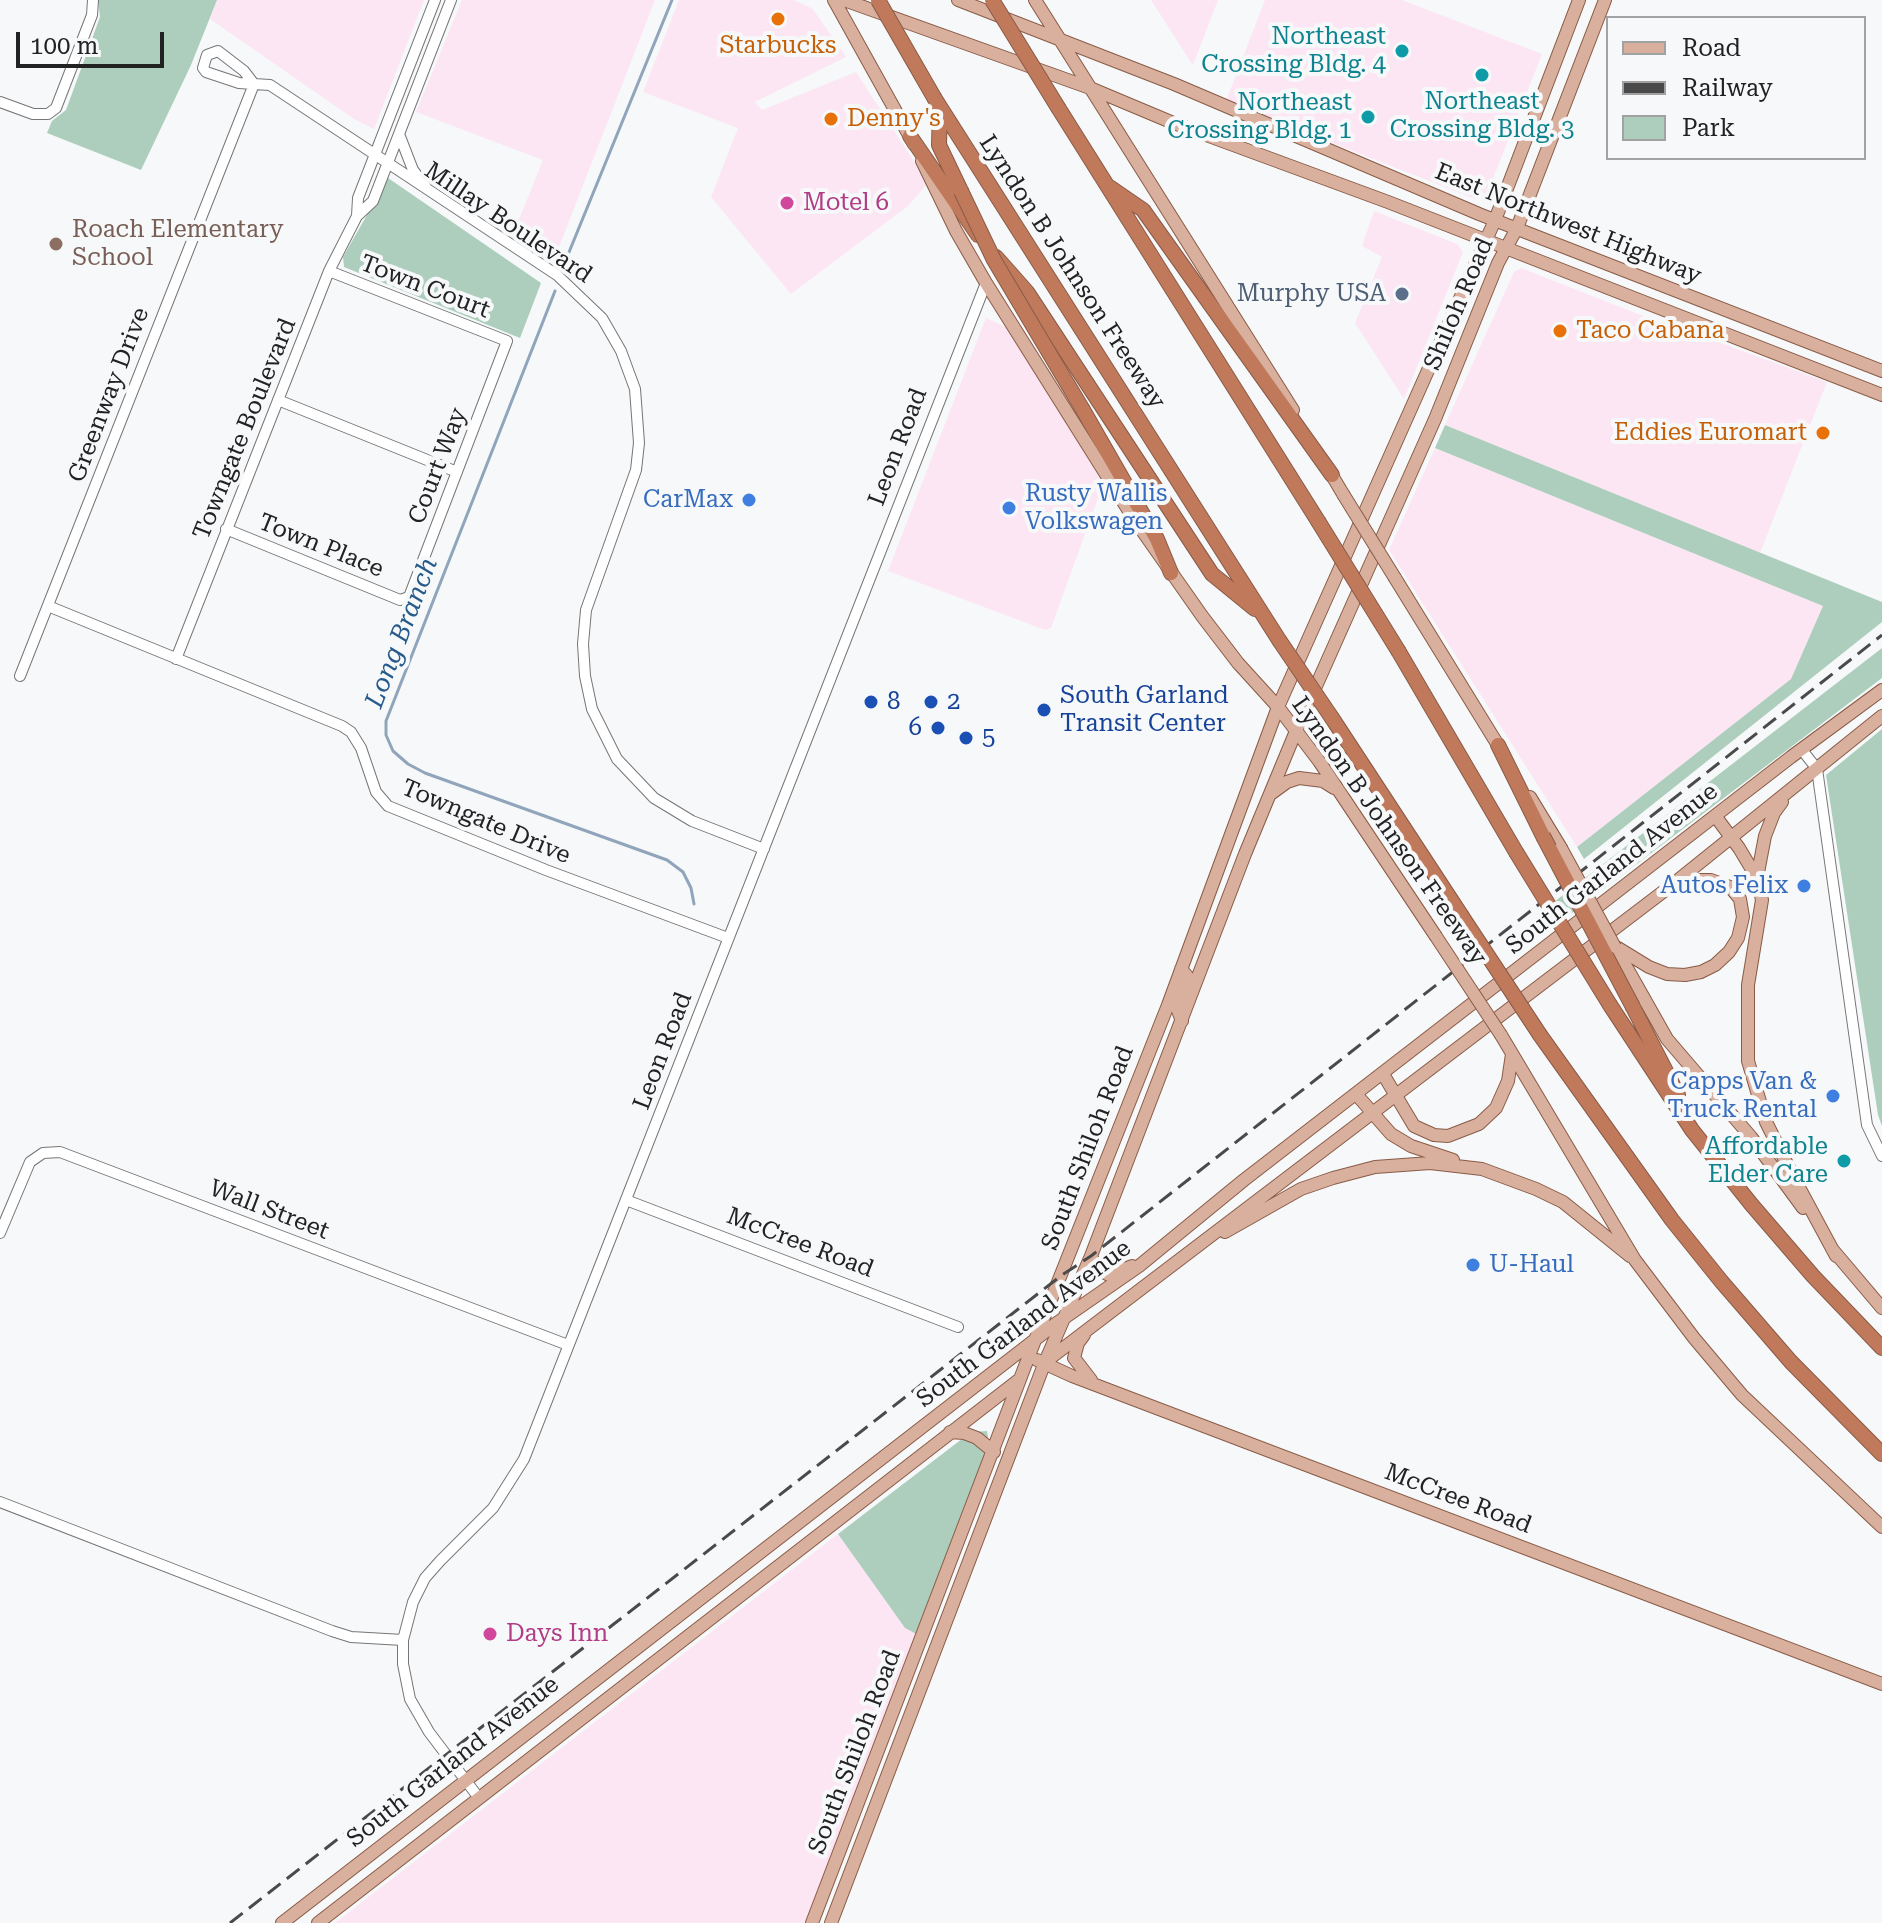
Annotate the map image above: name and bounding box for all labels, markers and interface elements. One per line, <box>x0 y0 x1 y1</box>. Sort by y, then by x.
marker: Starbucks <box>769 10 787 28</box>
scale bar <box>20 16 168 66</box>
legend <box>1606 16 1866 160</box>
place label: Northeast Crossing Bldg. 4 <box>1201 23 1386 79</box>
text: 100 m <box>30 32 98 60</box>
place label: Starbucks <box>720 32 836 60</box>
text: Road <box>1682 34 1741 62</box>
marker: Northeast Crossing Bldg. 4 <box>1393 42 1411 60</box>
marker: Northeast Crossing Bldg. 3 <box>1473 66 1491 84</box>
text: Railway <box>1682 74 1773 102</box>
place label: Northeast Crossing Bldg. 3 <box>1390 88 1574 144</box>
place label: Northeast Crossing Bldg. 1 <box>1167 89 1352 145</box>
place label: Denny's <box>847 105 941 133</box>
marker: Northeast Crossing Bldg. 1 <box>1359 108 1377 126</box>
marker: Denny's <box>822 110 840 128</box>
text: Park <box>1682 114 1735 142</box>
street label: Lyndon B Johnson Freeway <box>973 130 1171 414</box>
street label: Millay Boulevard <box>419 156 597 290</box>
street label: East Northwest Highway <box>1431 157 1705 291</box>
place label: Motel 6 <box>803 189 889 217</box>
marker: Motel 6 <box>778 194 796 212</box>
place label: Roach Elementary School <box>72 216 283 272</box>
street label: Shiloh Road <box>1418 234 1500 374</box>
marker: Roach Elementary School <box>47 235 65 253</box>
street label: Town Court <box>356 249 494 325</box>
place label: Murphy USA <box>1237 280 1386 308</box>
marker: Murphy USA <box>1393 285 1411 303</box>
street label: Greenway Drive <box>62 304 156 486</box>
street label: Towngate Boulevard <box>187 314 303 544</box>
place label: Taco Cabana <box>1576 317 1724 345</box>
marker: Taco Cabana <box>1551 322 1569 340</box>
street label: Leon Road <box>862 384 934 510</box>
street label: Court Way <box>403 404 473 528</box>
place label: Eddies Euromart <box>1614 419 1807 447</box>
marker: Eddies Euromart <box>1814 424 1832 442</box>
place label: Rusty Wallis Volkswagen <box>1025 480 1167 536</box>
place label: CarMax <box>643 486 733 514</box>
marker: CarMax <box>740 491 758 509</box>
marker: Rusty Wallis Volkswagen <box>1000 499 1018 517</box>
street label: Town Place <box>254 508 388 584</box>
water label: Long Branch <box>359 553 445 713</box>
place label: South Garland Transit Center <box>1060 682 1229 738</box>
place label: 8 <box>887 688 900 716</box>
place label: 2 <box>947 688 960 716</box>
street label: Lyndon B Johnson Freeway <box>1285 691 1493 971</box>
marker: 8 <box>862 693 880 711</box>
marker: 2 <box>922 693 940 711</box>
marker: South Garland Transit Center <box>1035 701 1053 719</box>
place label: 6 <box>909 714 922 742</box>
marker: 6 <box>929 719 947 737</box>
place label: 5 <box>982 724 995 752</box>
marker: 5 <box>957 729 975 747</box>
street label: Towngate Drive <box>397 773 575 871</box>
street label: South Garland Avenue <box>1500 777 1724 961</box>
place label: Autos Felix <box>1660 872 1788 900</box>
marker: Autos Felix <box>1795 877 1813 895</box>
street label: Leon Road <box>627 988 699 1114</box>
street label: South Shiloh Road <box>1036 1042 1140 1254</box>
place label: Capps Van & Truck Rental <box>1667 1068 1817 1124</box>
marker: Capps Van & Truck Rental <box>1824 1087 1842 1105</box>
place label: Affordable Elder Care <box>1705 1133 1828 1189</box>
marker: Affordable Elder Care <box>1835 1152 1853 1170</box>
street label: Wall Street <box>205 1174 333 1246</box>
street label: McCree Road <box>722 1202 878 1284</box>
street label: South Garland Avenue <box>911 1234 1137 1414</box>
place label: U-Haul <box>1489 1251 1574 1279</box>
marker: U-Haul <box>1464 1256 1482 1274</box>
street label: McCree Road <box>1380 1458 1536 1540</box>
place label: Days Inn <box>506 1620 608 1648</box>
marker: Days Inn <box>481 1625 499 1643</box>
street label: South Shiloh Road <box>803 1646 907 1858</box>
street label: South Garland Avenue <box>341 1670 565 1854</box>

